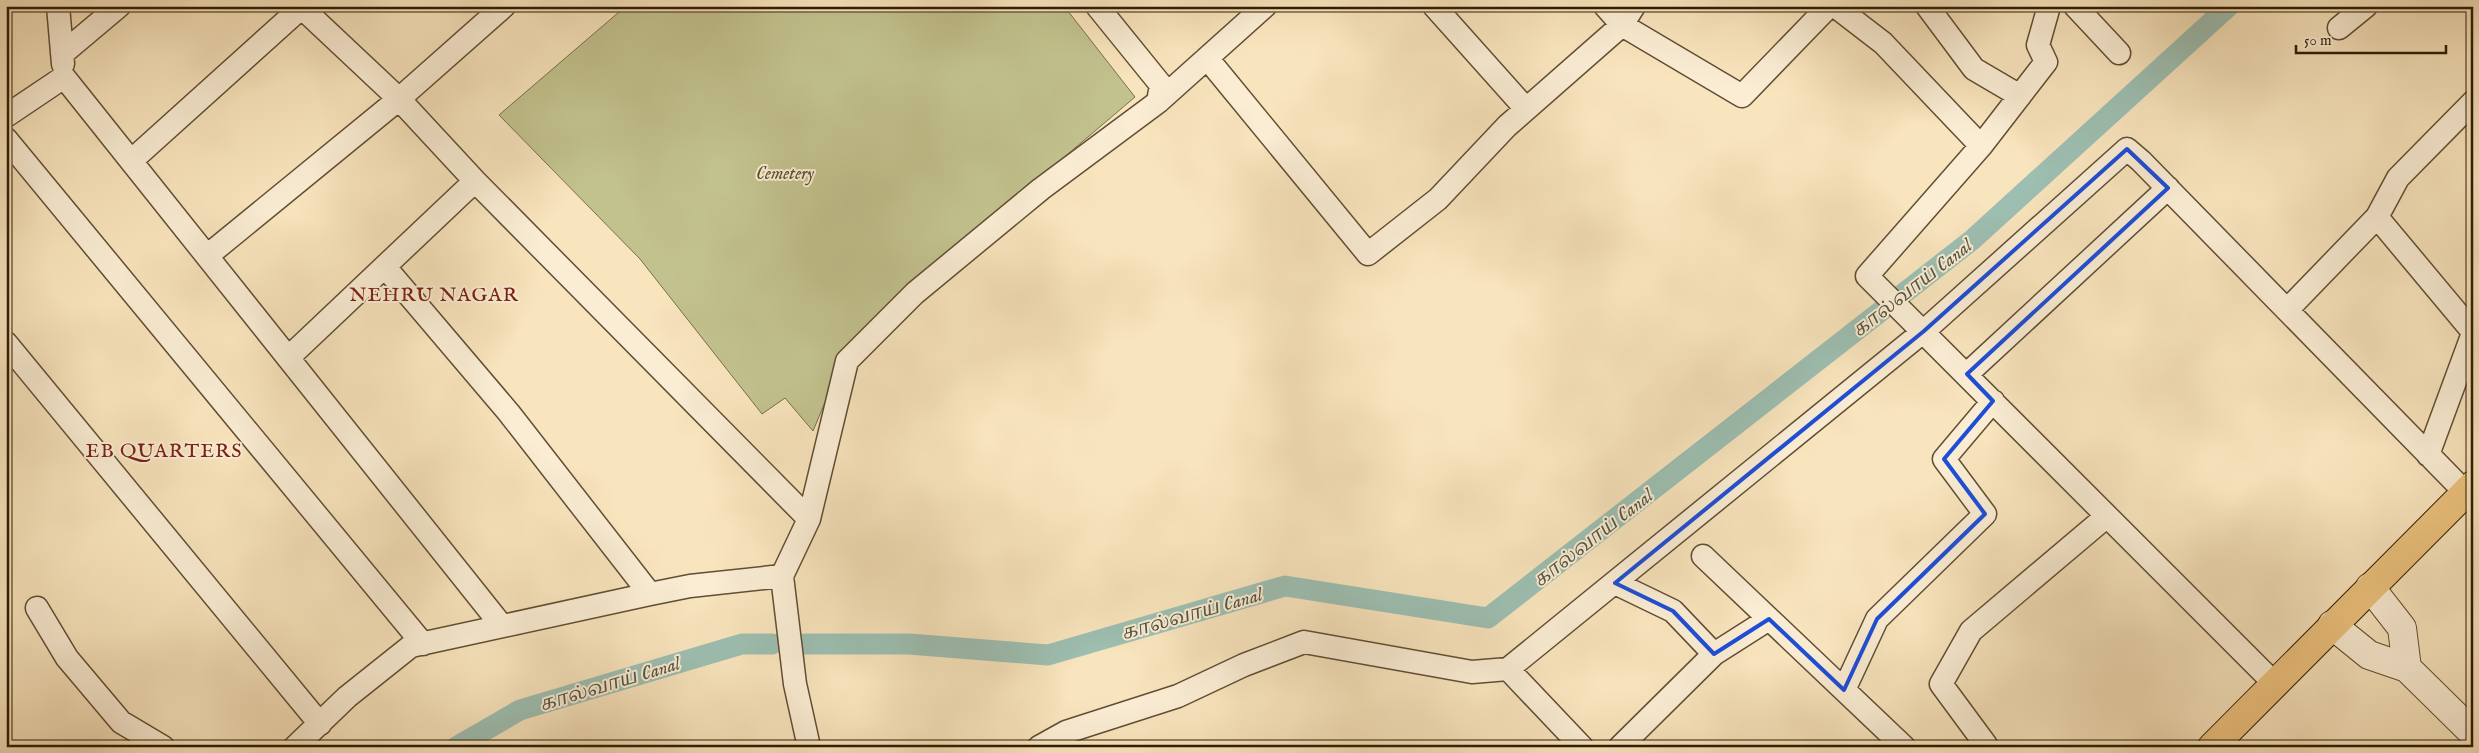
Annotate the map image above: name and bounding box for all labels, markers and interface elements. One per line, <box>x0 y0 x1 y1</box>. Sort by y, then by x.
scale bar <box>2296 22 2446 54</box>
text: 50 m <box>2304 31 2332 50</box>
park label: Cemetery <box>756 163 814 186</box>
water label: கால்வாய் Canal <box>1849 234 1979 342</box>
district label: NEHRU NAGAR <box>349 283 519 308</box>
district label: EB QUARTERS <box>86 439 242 464</box>
water label: கால்வாய் Canal <box>1530 484 1660 592</box>
water label: கால்வாய் Canal <box>1120 583 1267 646</box>
water label: கால்வாய் Canal <box>538 652 685 717</box>

